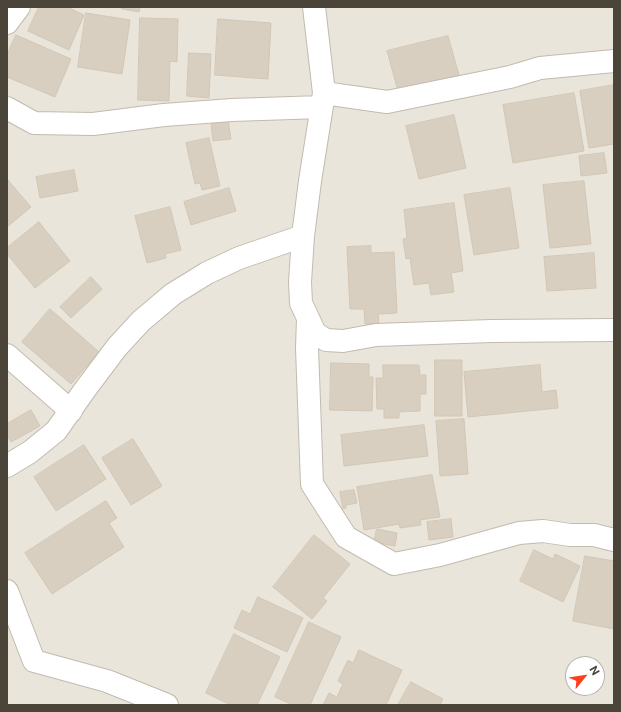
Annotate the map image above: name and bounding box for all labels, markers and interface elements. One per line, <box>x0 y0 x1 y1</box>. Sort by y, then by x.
north arrow <box>565 656 605 696</box>
text: N <box>587 664 602 677</box>

